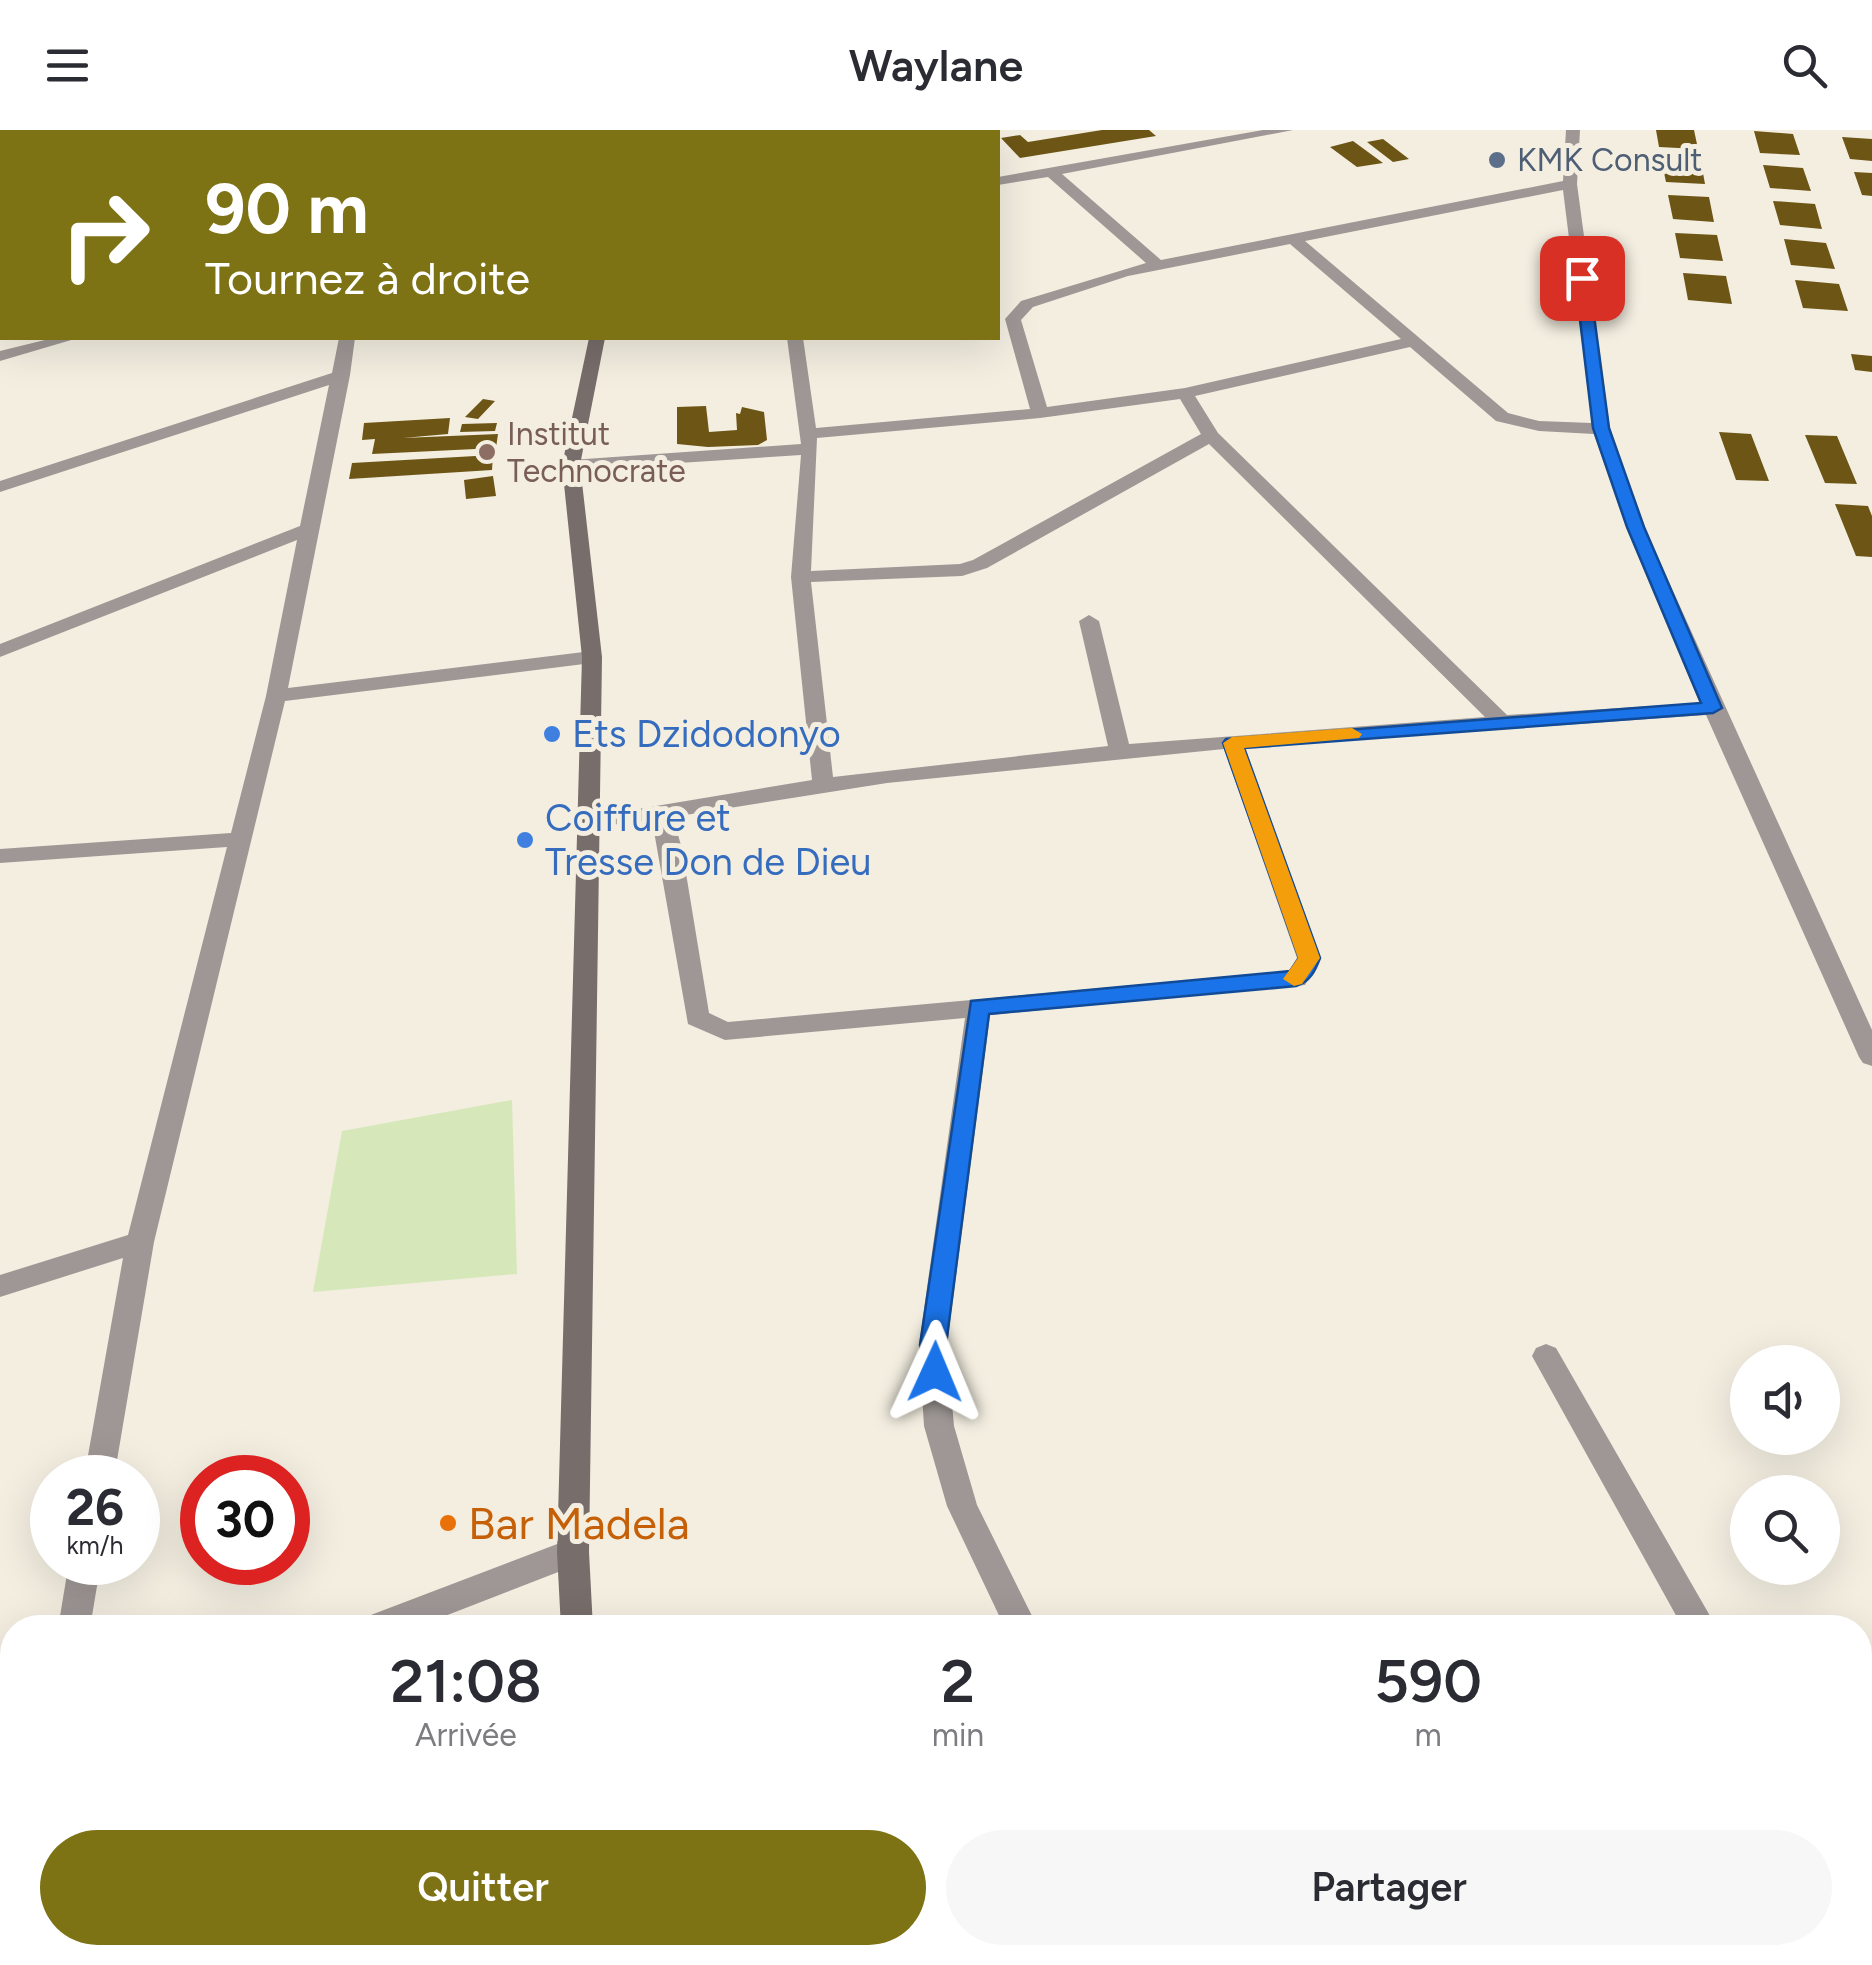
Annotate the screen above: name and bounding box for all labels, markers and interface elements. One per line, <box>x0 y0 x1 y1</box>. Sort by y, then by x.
icon: menu <box>40 38 95 93</box>
text: Waylane <box>849 38 1023 92</box>
icon: search <box>1777 38 1832 93</box>
place label: KMK Consult <box>1517 141 1702 179</box>
marker: KMK Consult <box>1486 149 1508 171</box>
text: 90 m <box>205 166 369 251</box>
icon: right <box>40 170 170 300</box>
pin <box>1540 236 1625 321</box>
text: Tournez à droite <box>205 251 530 305</box>
icon: arrive <box>1555 251 1610 306</box>
place label: Institut Technocrate <box>507 415 686 490</box>
marker: Institut Technocrate <box>476 441 498 463</box>
place label: Ets Dzidodonyo <box>572 711 841 757</box>
marker: Ets Dzidodonyo <box>541 723 563 745</box>
place label: Coiffure et Tresse Don de Dieu <box>545 795 871 885</box>
marker: Coiffure et Tresse Don de Dieu <box>514 829 536 851</box>
position arrow <box>883 1320 987 1424</box>
map controls <box>1730 1345 1840 1585</box>
button: sound <box>1730 1345 1840 1455</box>
speed limit sign: 30 <box>180 1455 310 1585</box>
button: search <box>1730 1475 1840 1585</box>
text: 26 <box>66 1477 124 1538</box>
place label: Bar Madela <box>468 1496 690 1550</box>
marker: Bar Madela <box>437 1512 459 1534</box>
text: km/h <box>66 1530 124 1560</box>
text: 21:08 <box>390 1645 542 1717</box>
text: 2 <box>941 1645 975 1717</box>
text: 590 <box>1374 1645 1482 1717</box>
text: Arrivée <box>415 1716 517 1754</box>
text: min <box>932 1716 984 1754</box>
text: m <box>1414 1716 1442 1754</box>
button: Quitter <box>40 1830 926 1945</box>
button: Partager <box>946 1830 1832 1945</box>

